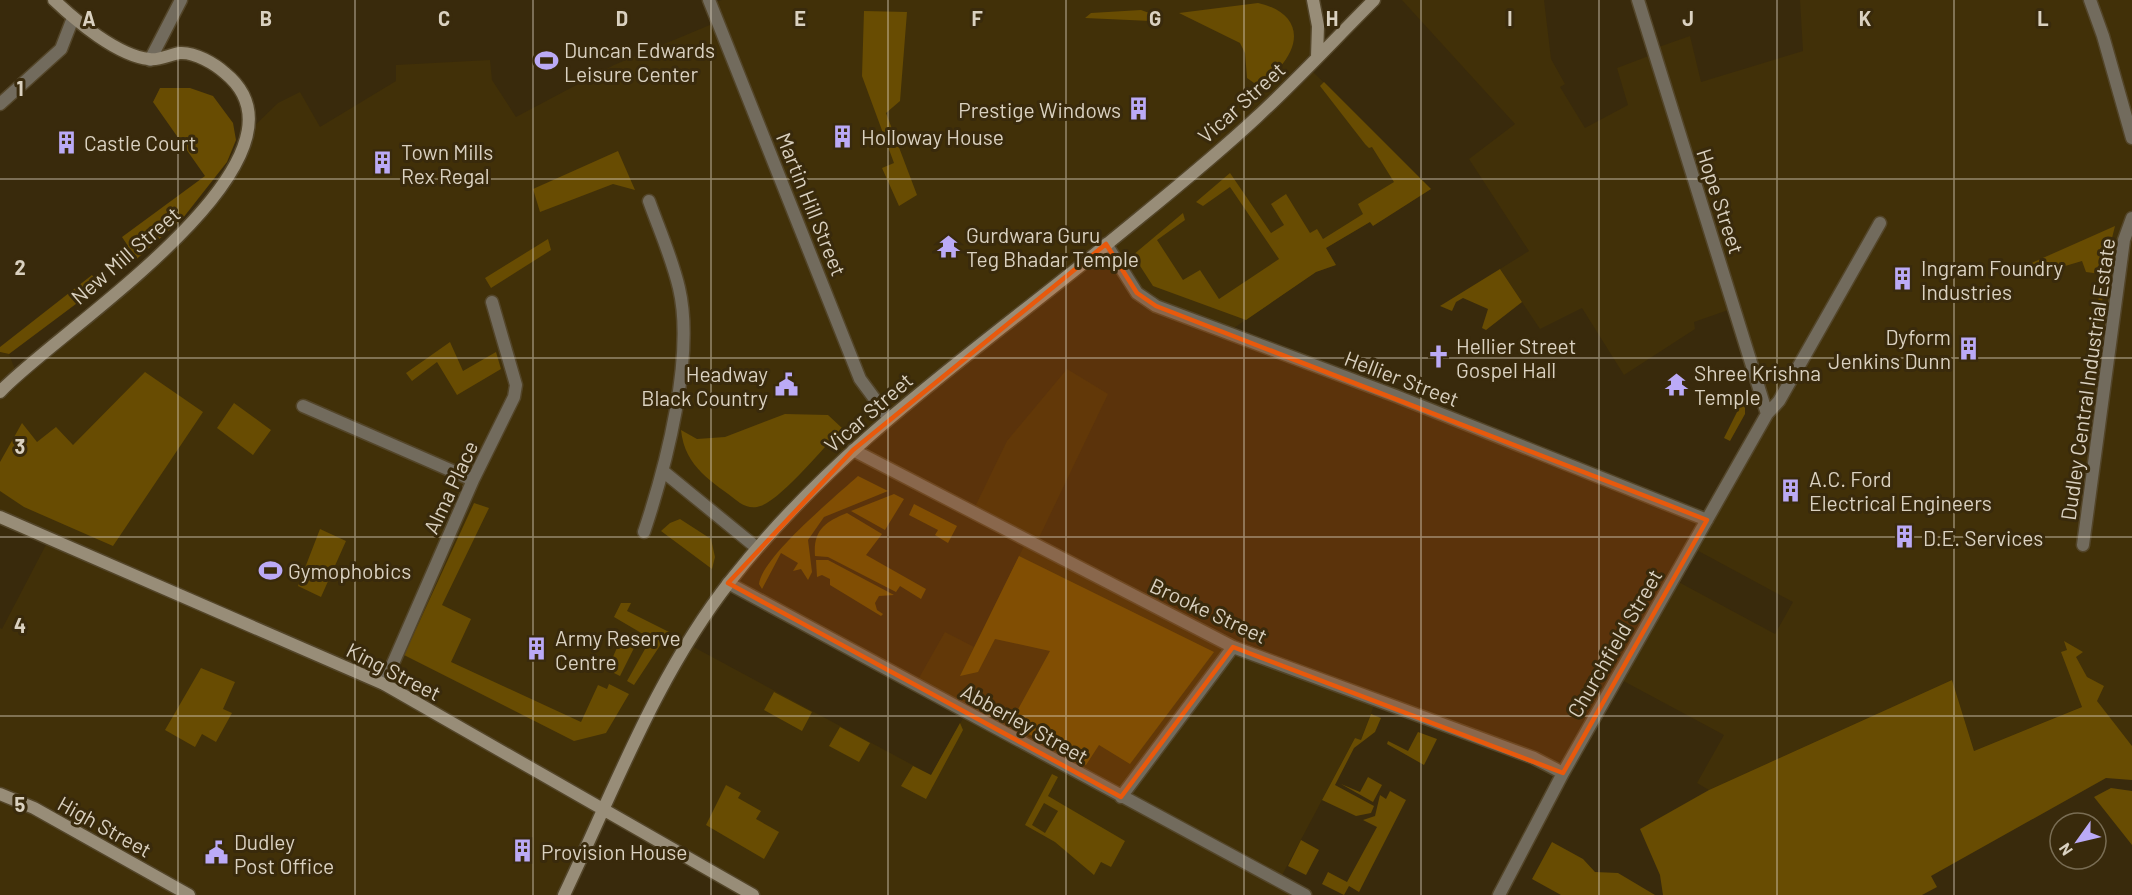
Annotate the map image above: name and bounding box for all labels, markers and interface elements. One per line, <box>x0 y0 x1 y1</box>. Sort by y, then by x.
text: A <box>82 6 96 30</box>
text: B <box>260 6 272 30</box>
text: C <box>438 6 450 30</box>
text: D <box>616 6 628 30</box>
text: E <box>794 6 806 30</box>
text: F <box>971 6 983 30</box>
text: G <box>1149 6 1161 30</box>
text: H <box>1326 6 1338 30</box>
text: I <box>1507 6 1513 30</box>
text: J <box>1682 6 1694 30</box>
text: K <box>1859 6 1872 30</box>
text: L <box>2037 6 2049 30</box>
place label: Duncan Edwards Leisure Center <box>564 37 715 86</box>
sports icon: Duncan Edwards Leisure Center <box>533 48 559 74</box>
street label: Vicar Street <box>1192 56 1290 148</box>
text: 1 <box>16 76 24 100</box>
building icon: Prestige Windows <box>1126 96 1152 122</box>
place label: Prestige Windows <box>958 97 1121 122</box>
building icon: Holloway House <box>830 123 856 149</box>
place label: Holloway House <box>861 124 1004 149</box>
building icon: Castle Court <box>53 129 79 155</box>
street label: Martin Hill Street <box>772 129 852 279</box>
place label: Castle Court <box>84 130 196 155</box>
place label: Town Mills Rex Regal <box>401 139 493 188</box>
street label: Hope Street <box>1692 145 1750 257</box>
building icon: Town Mills Rex Regal <box>370 150 396 176</box>
street label: New Mill Street <box>65 201 185 309</box>
place label: Gurdwara Guru Teg Bhadar Temple <box>966 222 1139 271</box>
temple icon: Gurdwara Guru Teg Bhadar Temple <box>935 233 961 259</box>
street label: Dudley Central Industrial Estate <box>2055 236 2119 522</box>
text: 2 <box>14 255 26 279</box>
place label: Ingram Foundry Industries <box>1921 255 2064 304</box>
building icon: Ingram Foundry Industries <box>1890 266 1916 292</box>
place label: Dyform Jenkins Dunn <box>1828 324 1951 373</box>
place label: Hellier Street Gospel Hall <box>1456 333 1576 382</box>
building icon: Dyform Jenkins Dunn <box>1956 335 1982 361</box>
church icon: Hellier Street Gospel Hall <box>1425 344 1451 370</box>
street label: Hellier Street <box>1341 345 1463 411</box>
place label: Shree Krishna Temple <box>1694 360 1821 409</box>
place label: Headway Black Country <box>641 361 768 410</box>
street label: Vicar Street <box>819 367 917 457</box>
temple icon: Shree Krishna Temple <box>1663 371 1689 397</box>
public building icon: Headway Black Country <box>773 372 799 398</box>
text: 3 <box>15 434 25 458</box>
street label: Alma Place <box>418 436 482 538</box>
place label: A.C. Ford Electrical Engineers <box>1809 466 1992 515</box>
building icon: A.C. Ford Electrical Engineers <box>1778 477 1804 503</box>
building icon: D.E. Services <box>1892 524 1918 550</box>
place label: D.E. Services <box>1923 525 2043 550</box>
sports icon: Gymophobics <box>257 557 283 583</box>
place label: Gymophobics <box>288 558 411 583</box>
street label: Churchfield Street <box>1561 564 1667 722</box>
street label: Brooke Street <box>1146 572 1272 648</box>
text: 4 <box>14 613 26 637</box>
place label: Army Reserve Centre <box>555 625 681 674</box>
building icon: Army Reserve Centre <box>524 636 550 662</box>
street label: King Street <box>343 637 445 705</box>
street label: Abberley Street <box>957 678 1093 768</box>
street label: High Street <box>54 790 156 862</box>
text: 5 <box>15 792 26 816</box>
north arrow <box>2048 811 2108 871</box>
place label: Dudley Post Office <box>234 829 334 878</box>
building icon: Provision House <box>510 838 536 864</box>
place label: Provision House <box>541 839 687 864</box>
public building icon: Dudley Post Office <box>203 840 229 866</box>
text: N <box>2054 840 2076 859</box>

